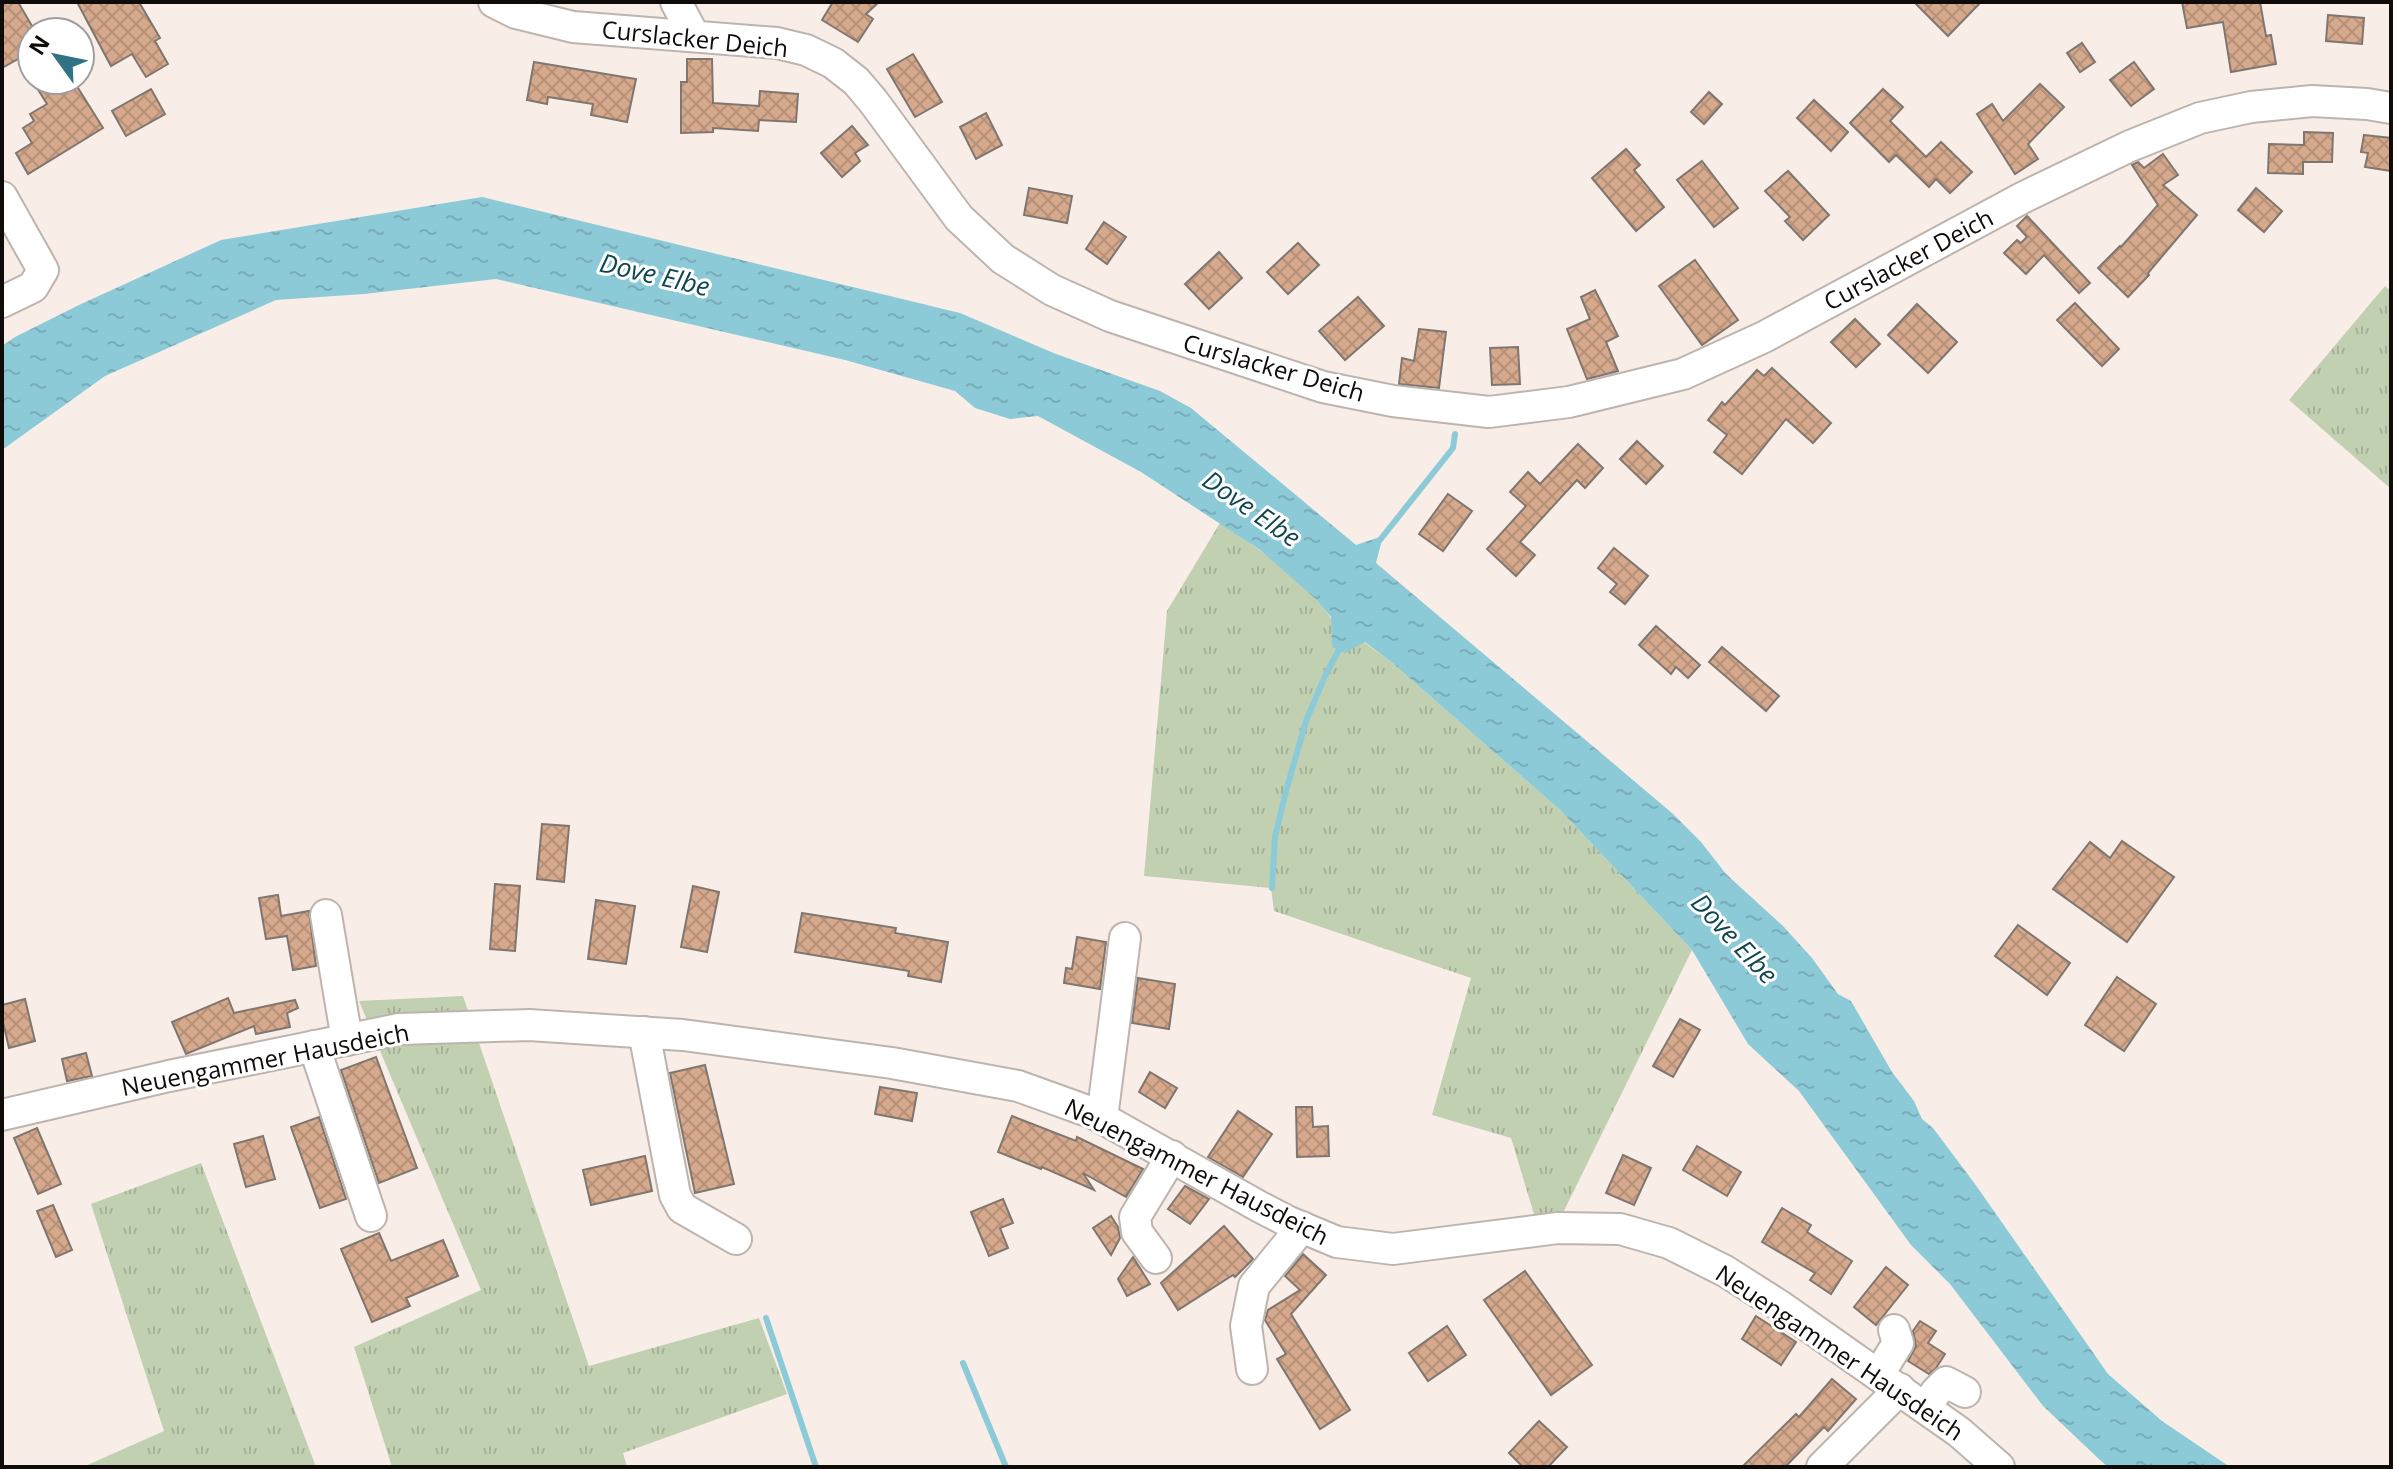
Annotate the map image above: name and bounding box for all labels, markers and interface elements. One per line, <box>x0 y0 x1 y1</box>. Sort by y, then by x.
street label: Curslacker Deich <box>600 12 790 64</box>
north arrow <box>16 16 96 96</box>
text: N <box>21 29 56 60</box>
street label: Curslacker Deich <box>1818 200 1998 318</box>
water label: Dove Elbe <box>597 244 713 304</box>
street label: Curslacker Deich <box>1179 325 1369 409</box>
water label: Dove Elbe <box>1196 461 1308 555</box>
water label: Dove Elbe <box>1684 885 1786 991</box>
street label: Neuengammer Hausdeich <box>118 1015 412 1103</box>
street label: Neuengammer Hausdeich <box>1059 1090 1335 1252</box>
street label: Neuengammer Hausdeich <box>1710 1257 1970 1447</box>

